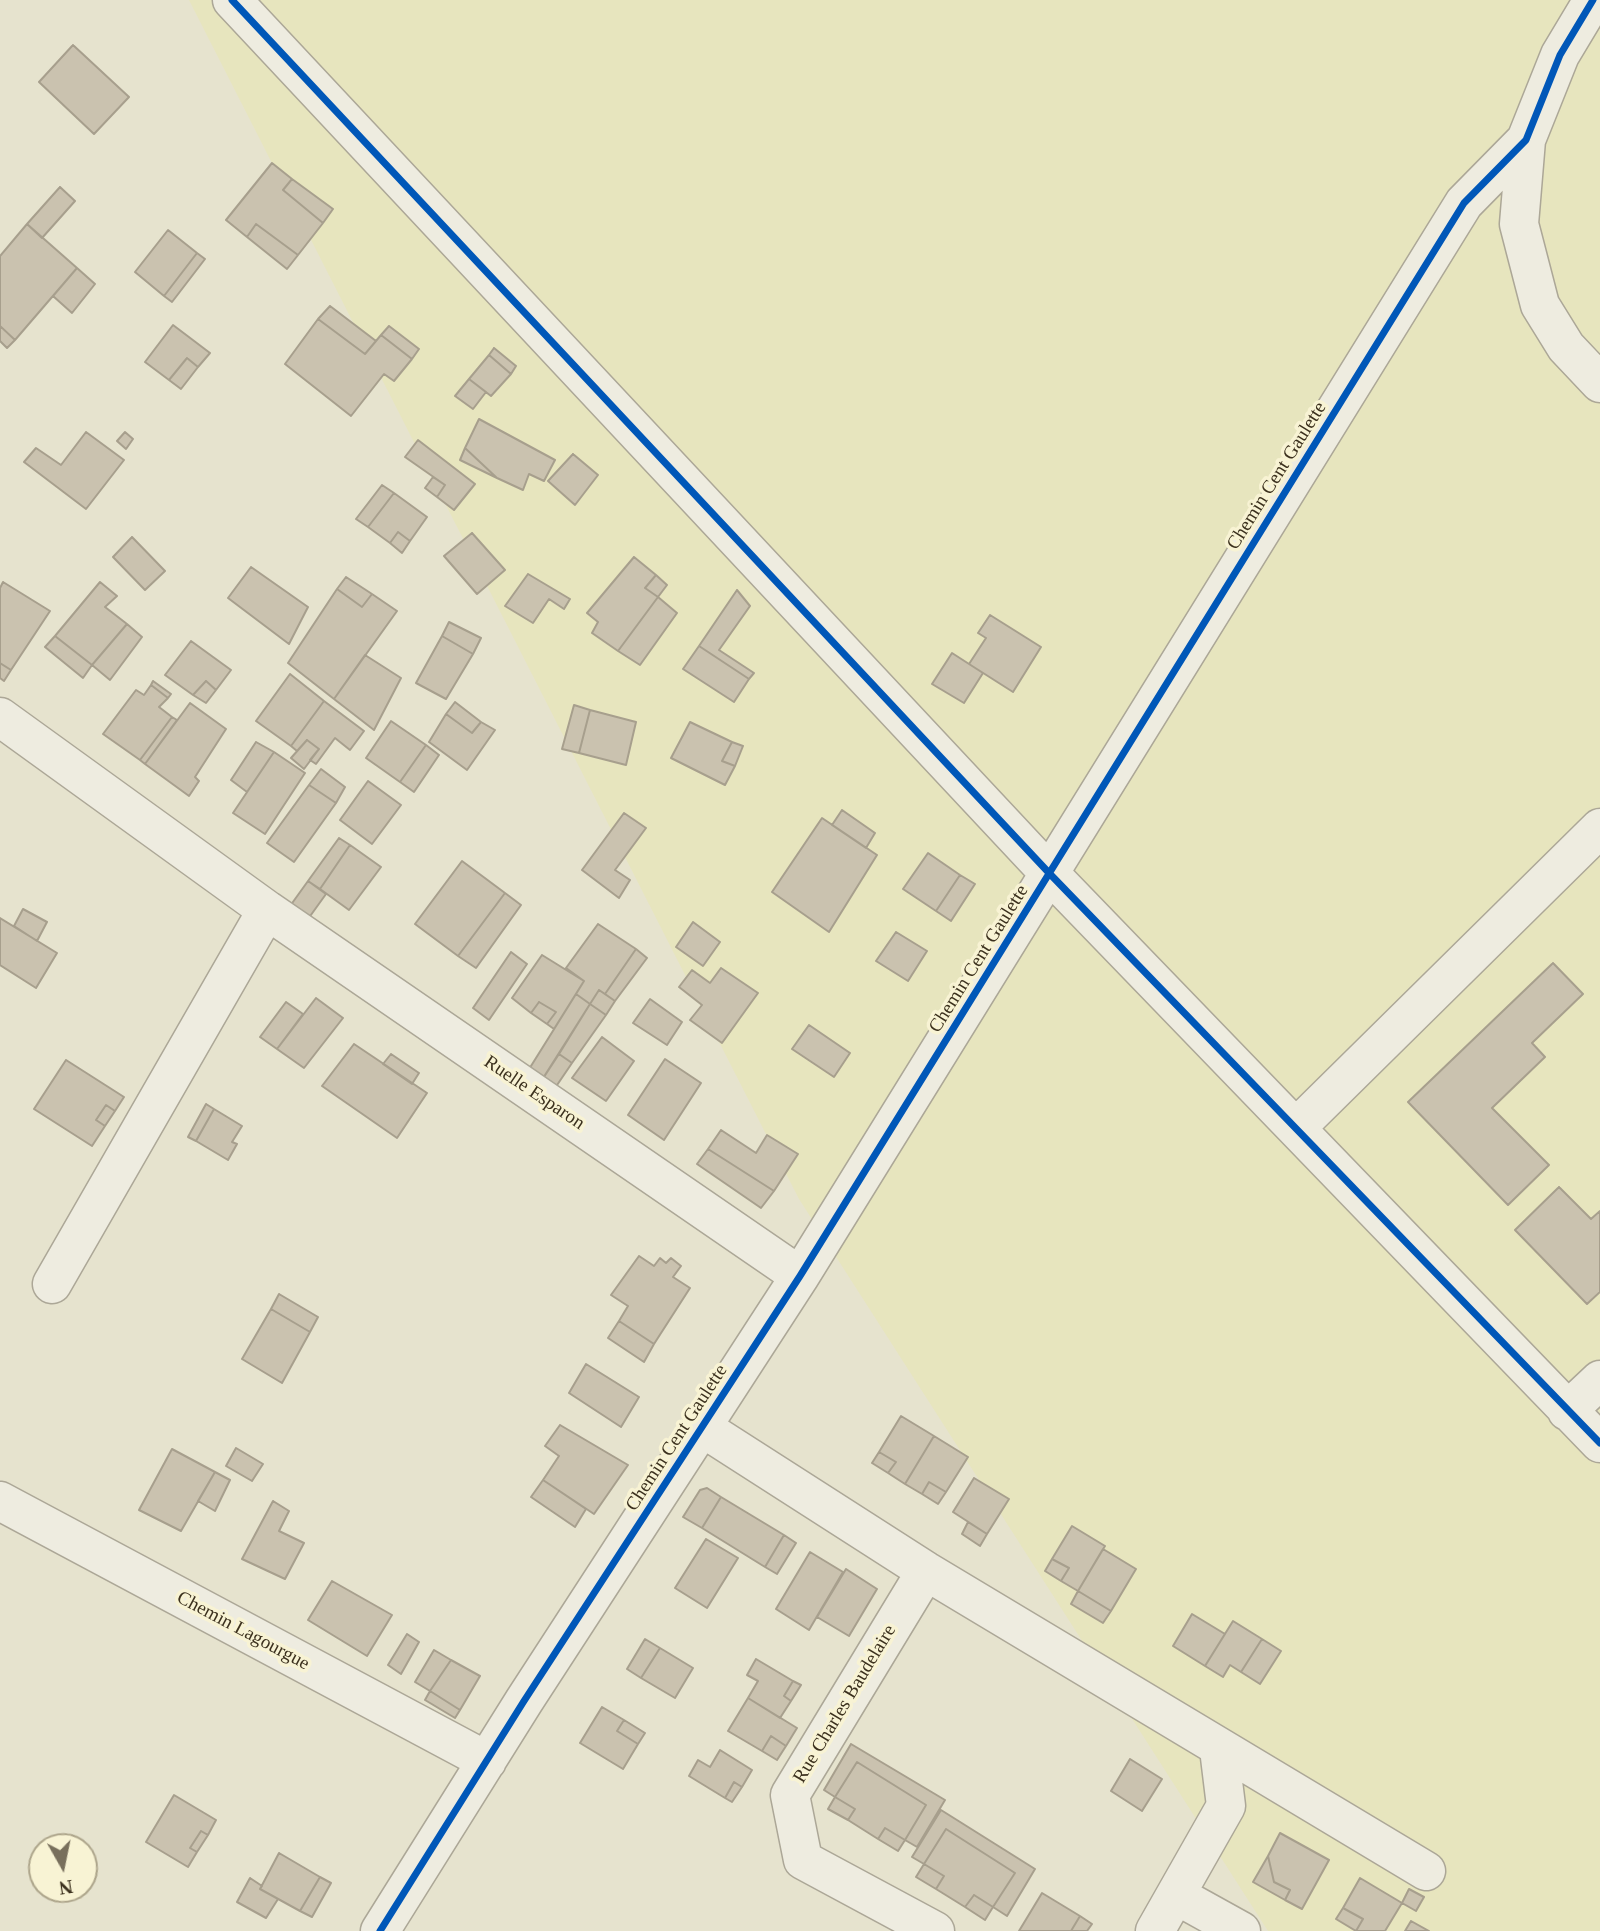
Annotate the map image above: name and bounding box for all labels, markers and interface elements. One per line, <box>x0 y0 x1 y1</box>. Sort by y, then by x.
street label: Chemin Cent Gaulette <box>1222 398 1332 554</box>
street label: Chemin Cent Gaulette <box>924 881 1034 1037</box>
street label: Ruelle Esparon <box>479 1051 589 1135</box>
street label: Chemin Cent Gaulette <box>621 1361 733 1515</box>
street label: Chemin Lagourgue <box>173 1586 313 1676</box>
street label: Rue Charles Baudelaire <box>789 1621 901 1787</box>
north arrow <box>28 1833 98 1903</box>
text: N <box>58 1876 74 1899</box>

